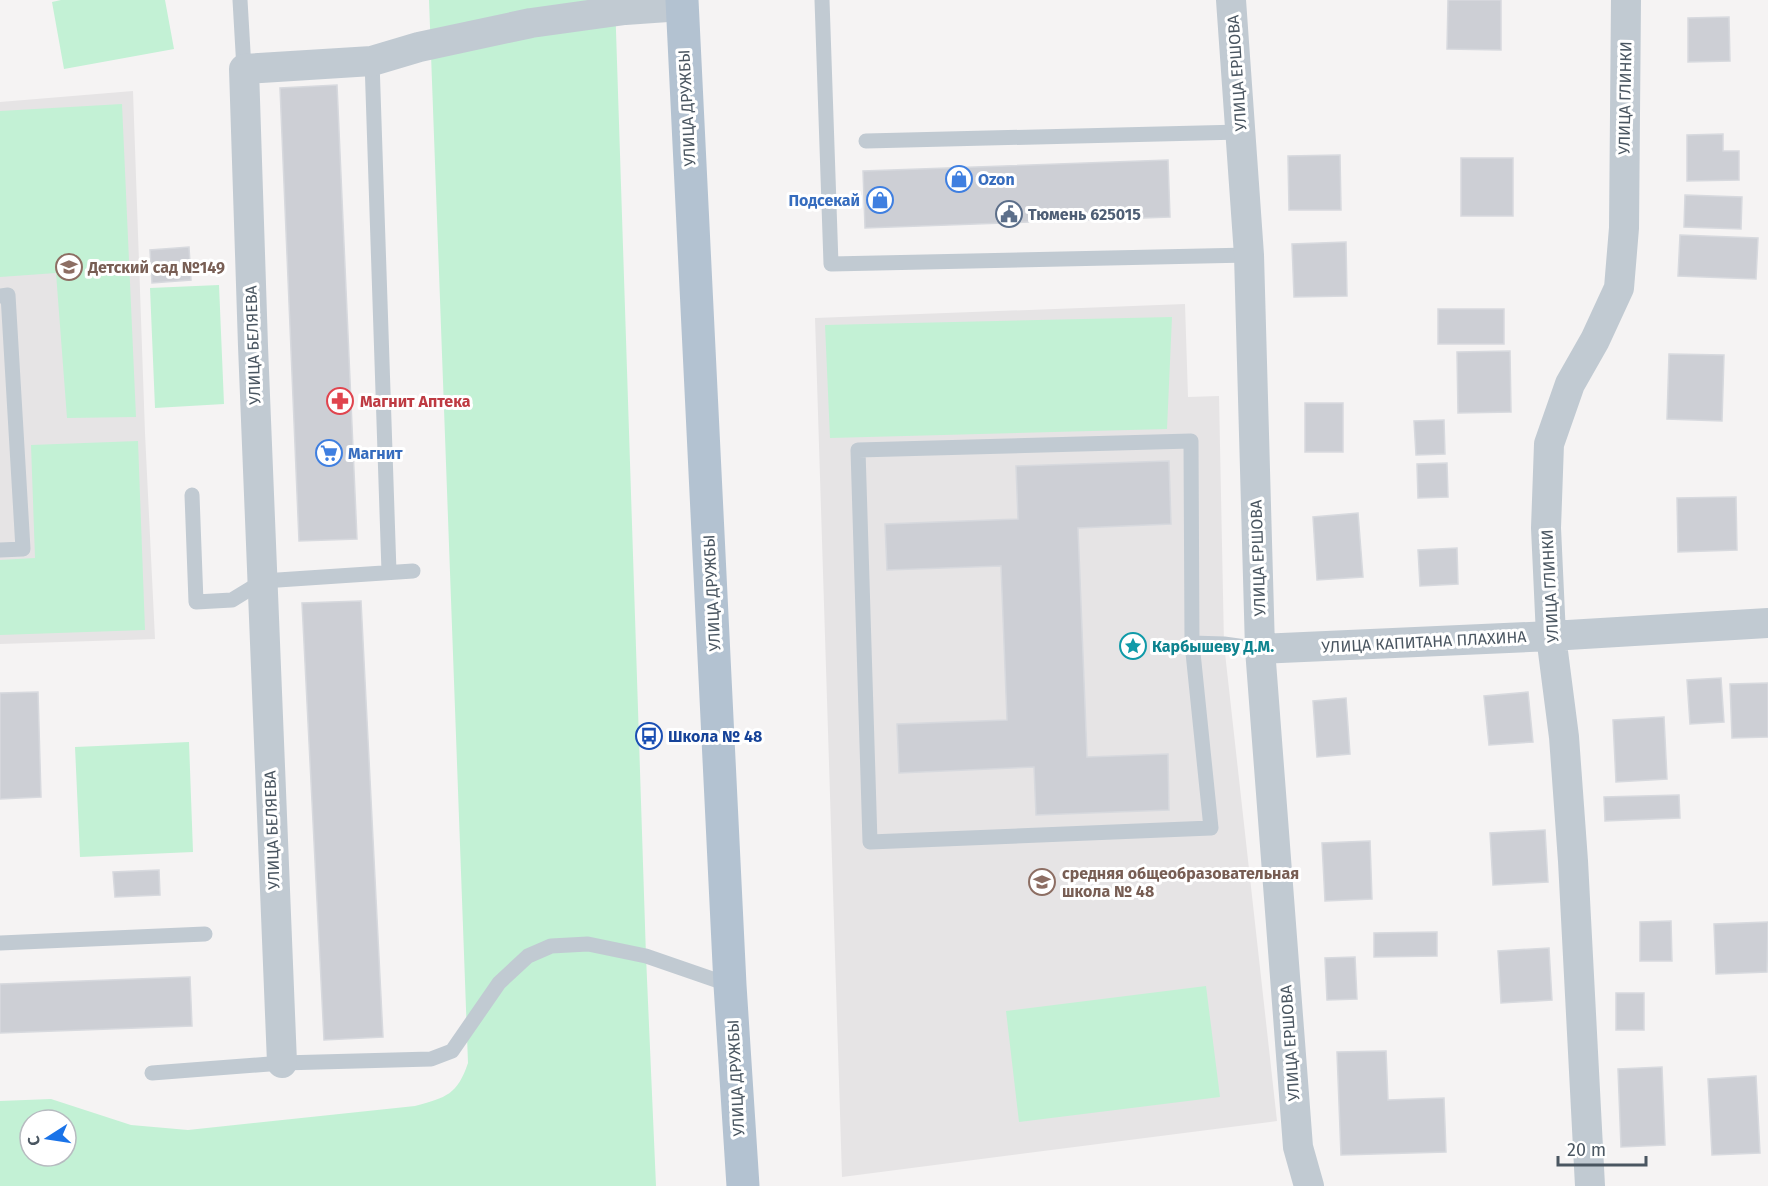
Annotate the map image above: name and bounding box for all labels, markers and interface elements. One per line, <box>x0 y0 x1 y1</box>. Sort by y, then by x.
street label: УЛИЦА ЕРШОВА <box>1223 13 1251 132</box>
street label: УЛИЦА ГЛИНКИ <box>1615 41 1635 155</box>
street label: УЛИЦА ДРУЖБЫ <box>674 49 700 167</box>
shop icon: Ozon <box>944 164 974 194</box>
place label: Ozon <box>978 170 1015 189</box>
shop icon: Подсекай <box>865 185 895 215</box>
place label: Подсекай <box>788 191 860 210</box>
public building icon: Тюмень 625015 <box>994 199 1024 229</box>
place label: Тюмень 625015 <box>1028 205 1141 224</box>
school or university icon: Детский сад №149 <box>54 252 84 282</box>
place label: Детский сад №149 <box>87 258 225 277</box>
street label: УЛИЦА БЕЛЯЕВА <box>241 284 265 405</box>
pharmacy icon: Магнит Аптека <box>325 386 355 416</box>
place label: Магнит Аптека <box>360 392 471 411</box>
supermarket icon: Магнит <box>314 438 344 468</box>
place label: Магнит <box>348 444 403 463</box>
street label: УЛИЦА ЕРШОВА <box>1246 499 1270 616</box>
street label: УЛИЦА ГЛИНКИ <box>1538 529 1562 643</box>
street label: УЛИЦА ДРУЖБЫ <box>699 534 725 652</box>
street label: УЛИЦА КАПИТАНА ПЛАХИНА <box>1321 627 1528 657</box>
place icon: Карбышеву Д.М. <box>1118 631 1148 661</box>
place label: Карбышеву Д.М. <box>1152 637 1274 656</box>
bus stop icon: Школа № 48 <box>634 721 664 751</box>
place label: Школа № 48 <box>668 727 762 746</box>
street label: УЛИЦА БЕЛЯЕВА <box>260 769 284 890</box>
place label: средняя общеобразовательная школа № 48 <box>1062 864 1299 901</box>
school or university icon: средняя общеобразовательная школа № 48 <box>1027 867 1057 897</box>
street label: УЛИЦА ЕРШОВА <box>1276 983 1304 1102</box>
street label: УЛИЦА ДРУЖБЫ <box>723 1019 749 1137</box>
north arrow <box>18 1108 78 1168</box>
scale bar <box>1558 1129 1646 1167</box>
text: С <box>23 1134 44 1147</box>
text: 20 m <box>1567 1139 1606 1161</box>

